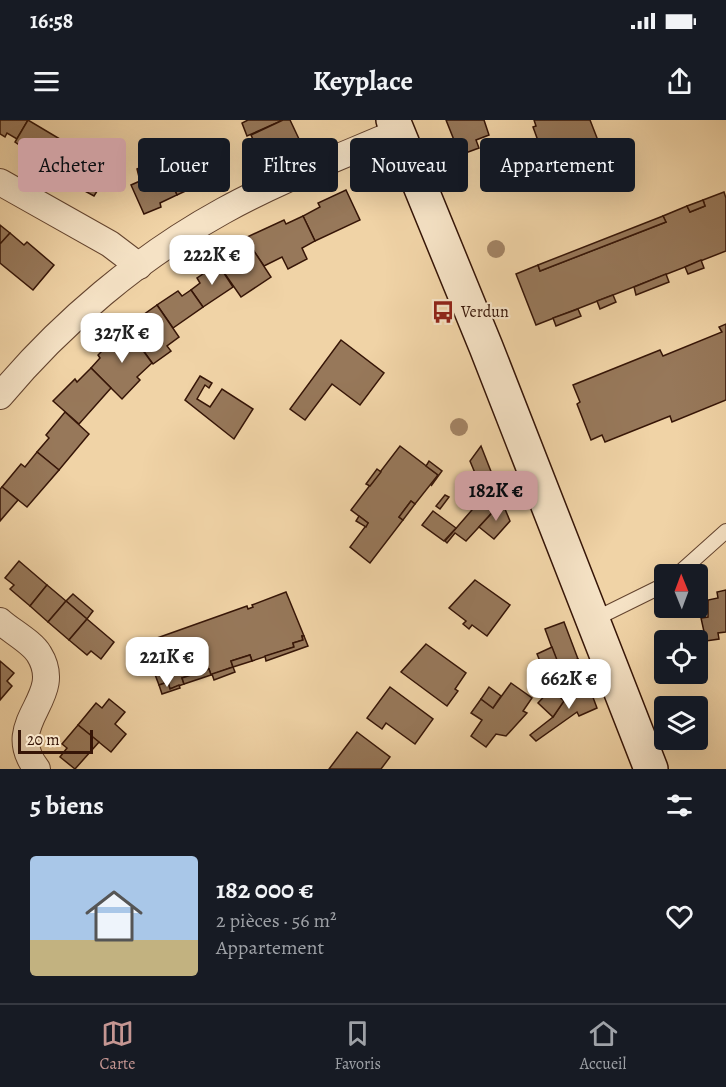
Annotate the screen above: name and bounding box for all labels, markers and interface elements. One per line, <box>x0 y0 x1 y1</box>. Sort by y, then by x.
text: 16:58 <box>30 6 73 36</box>
text: Keyplace <box>313 63 413 99</box>
icon: menu <box>30 65 63 98</box>
icon: share <box>663 65 696 98</box>
chip: Acheter <box>18 138 126 192</box>
chip: Louer <box>138 138 230 192</box>
chip: Filtres <box>242 138 338 192</box>
chip: Nouveau <box>350 138 468 192</box>
chip: Appartement <box>480 138 635 192</box>
pin: 222K € <box>163 235 261 286</box>
text: 222K € <box>183 241 241 268</box>
bus stop icon: Verdun <box>430 299 456 325</box>
place label: Verdun <box>460 301 509 323</box>
pin: 327K € <box>73 313 171 364</box>
text: 327K € <box>95 319 149 346</box>
pin: 182K € <box>447 471 545 522</box>
text: 182K € <box>469 477 523 504</box>
north arrow <box>654 564 708 618</box>
map controls <box>654 564 708 750</box>
button: locate <box>654 630 708 684</box>
pin: 221K € <box>118 637 216 688</box>
text: 221K € <box>140 643 194 670</box>
pin: 662K € <box>520 659 618 710</box>
text: 662K € <box>541 665 597 692</box>
button: layers <box>654 696 708 750</box>
scale bar <box>18 727 93 754</box>
text: 20 m <box>27 729 60 751</box>
text: 5 biens <box>30 788 104 823</box>
icon: filters <box>663 789 696 822</box>
text: 182 000 € <box>216 872 314 907</box>
icon: home <box>78 880 150 952</box>
icon: heart <box>663 900 696 933</box>
text: 2 pièces · 56 m² <box>216 907 337 934</box>
text: Appartement <box>216 934 324 961</box>
tab: Carte <box>99 1017 136 1075</box>
tab: Favoris <box>334 1017 381 1075</box>
tab: Accueil <box>580 1017 627 1075</box>

